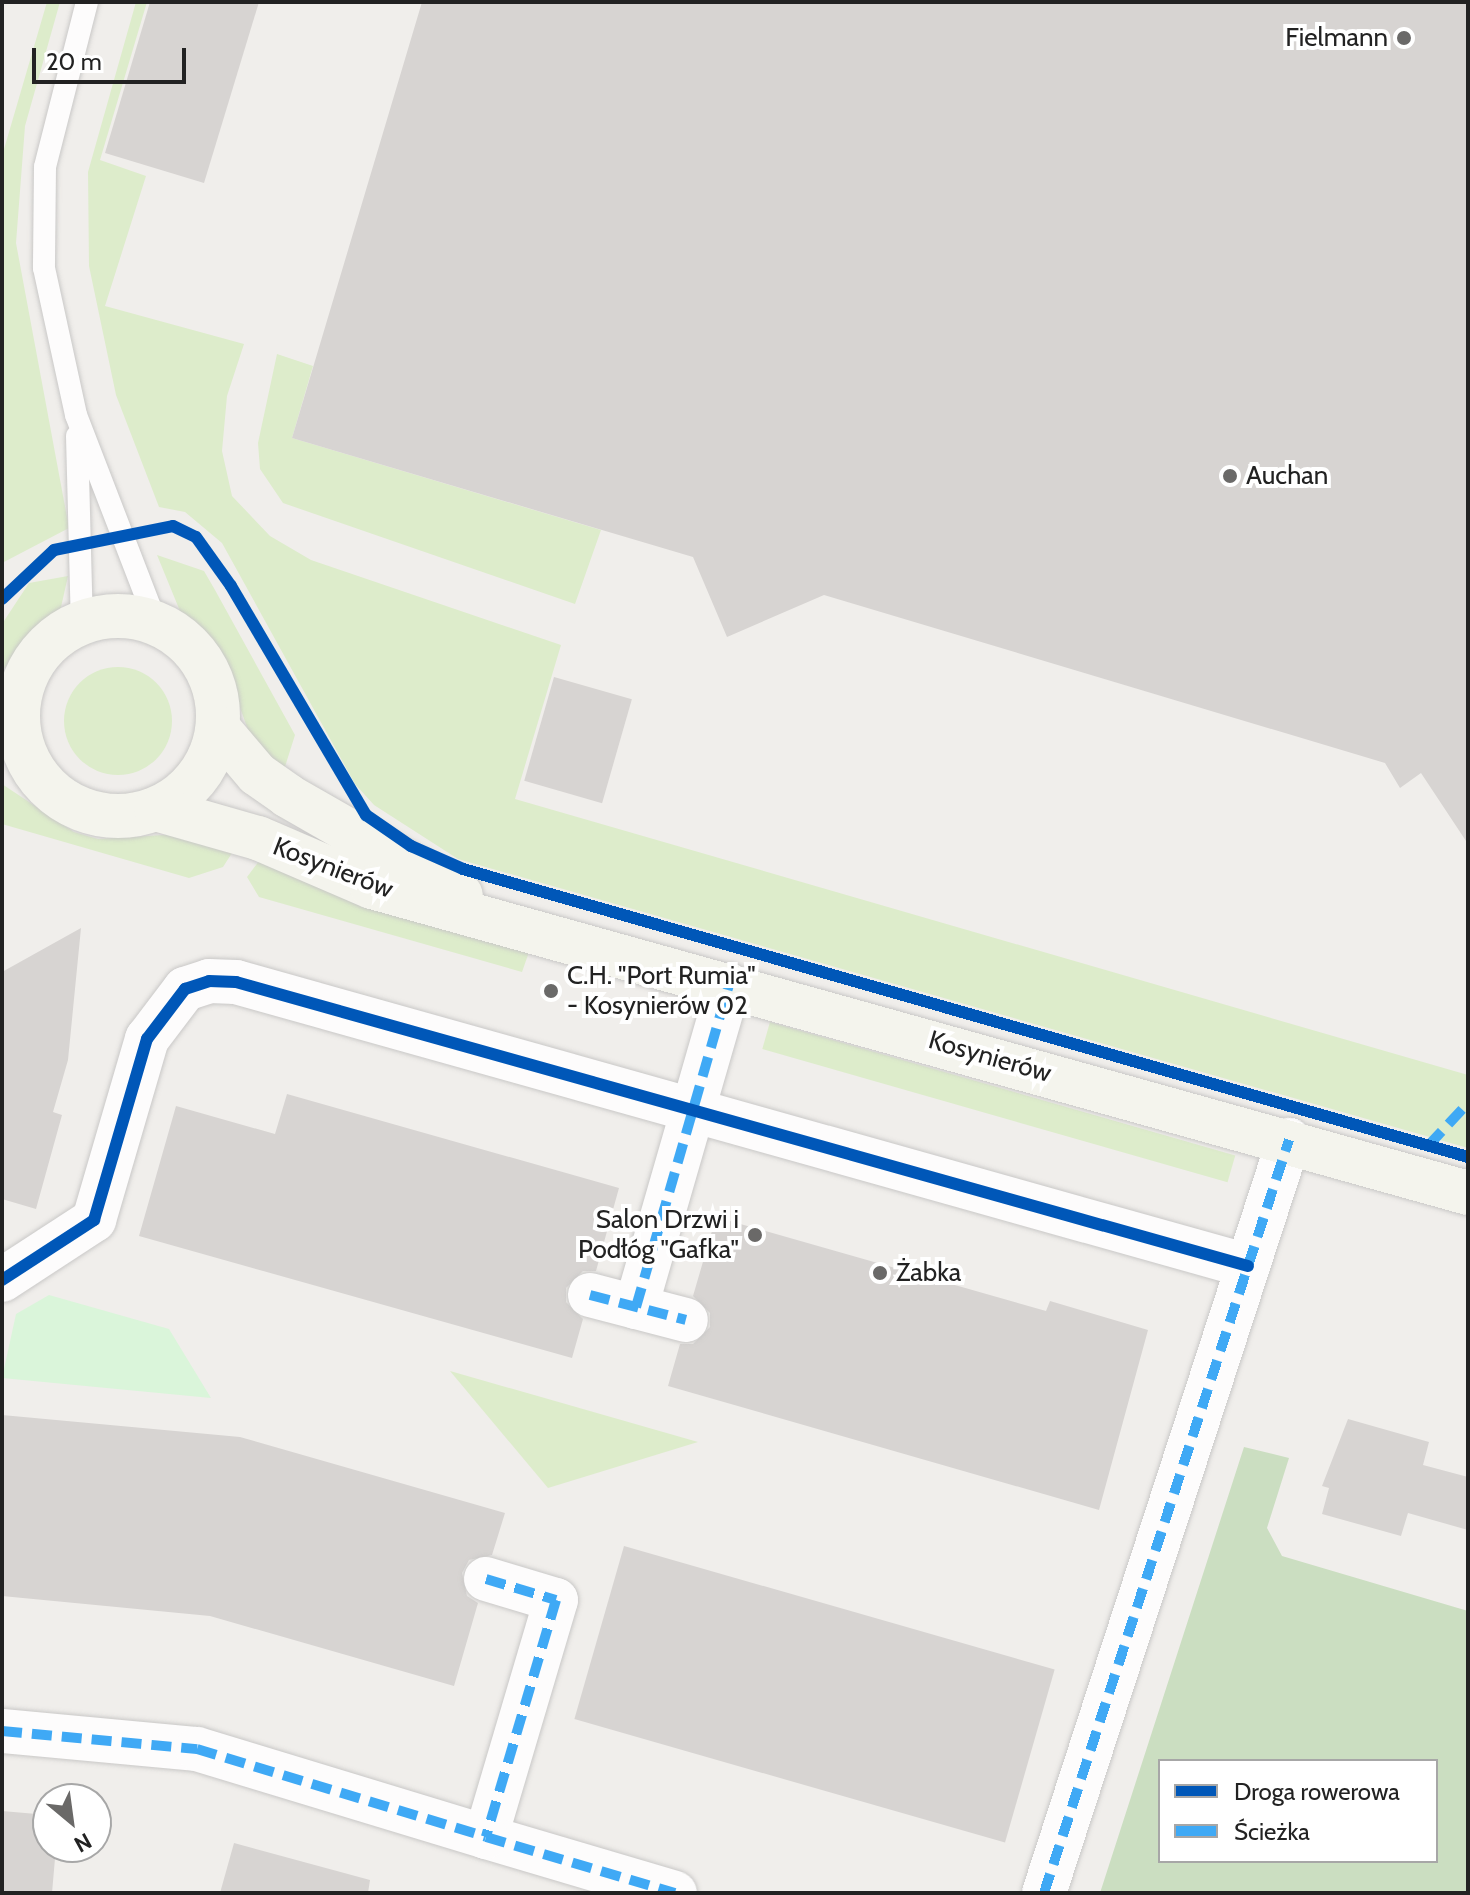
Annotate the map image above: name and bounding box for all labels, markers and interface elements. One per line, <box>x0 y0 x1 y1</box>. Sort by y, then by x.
place label: Fielmann <box>1285 22 1388 54</box>
marker: Fielmann <box>1395 29 1413 47</box>
scale bar <box>36 32 190 82</box>
text: 20 m <box>46 47 102 76</box>
place label: Auchan <box>1246 460 1328 492</box>
marker: Auchan <box>1221 467 1239 485</box>
street label: Kosynierów <box>268 831 398 905</box>
place label: C.H. "Port Rumia" - Kosynierów 02 <box>567 960 756 1022</box>
marker: C.H. "Port Rumia" - Kosynierów 02 <box>542 982 560 1000</box>
street label: Kosynierów <box>925 1025 1055 1089</box>
place label: Salon Drzwi i Podłóg "Gafka" <box>578 1204 739 1266</box>
marker: Salon Drzwi i Podłóg "Gafka" <box>746 1226 764 1244</box>
place label: Żabka <box>896 1257 961 1289</box>
marker: Żabka <box>871 1264 889 1282</box>
legend <box>1158 1759 1438 1863</box>
text: Droga rowerowa <box>1234 1777 1400 1806</box>
north arrow <box>32 1783 112 1863</box>
text: Ścieżka <box>1234 1817 1310 1846</box>
text: N <box>70 1827 96 1858</box>

